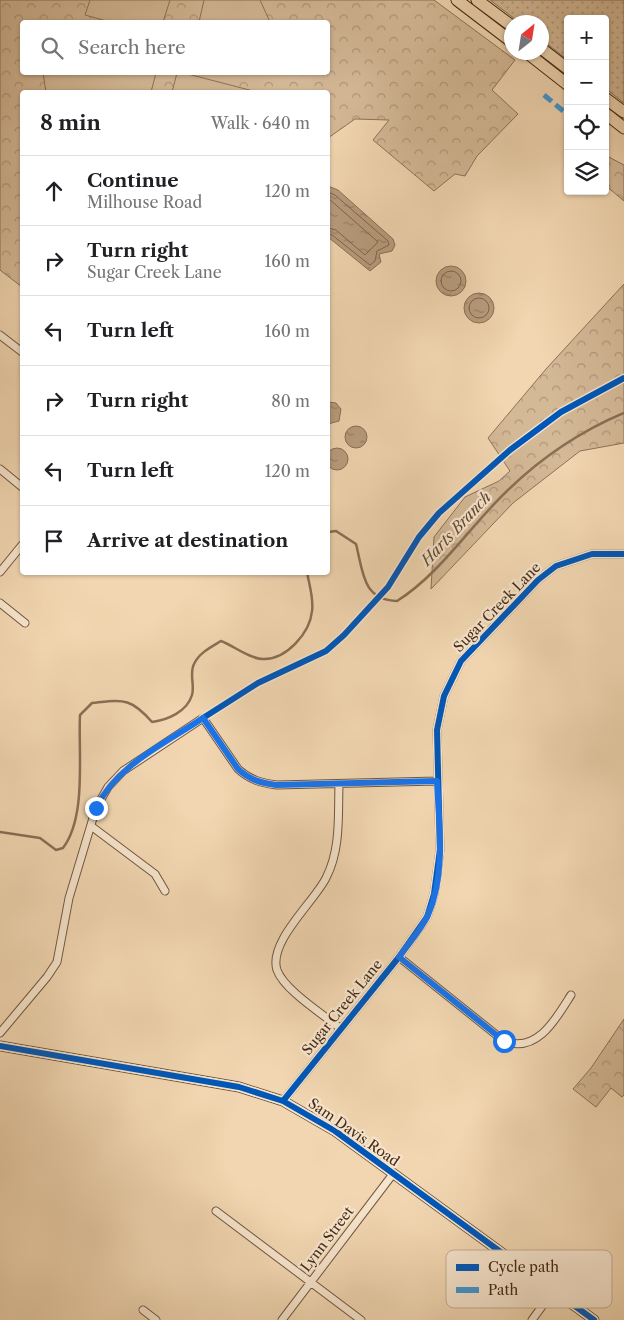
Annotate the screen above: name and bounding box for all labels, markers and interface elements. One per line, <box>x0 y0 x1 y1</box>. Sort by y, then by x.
north arrow <box>504 15 549 60</box>
map controls <box>564 15 609 195</box>
button: + <box>564 15 609 60</box>
search box <box>20 20 330 75</box>
icon: search <box>38 34 66 62</box>
text: Search here <box>78 36 186 59</box>
button: − <box>564 60 609 105</box>
button: locate <box>564 105 609 150</box>
text: 8 min <box>40 110 101 135</box>
text: Walk · 640 m <box>211 113 310 133</box>
button: layers <box>564 150 609 195</box>
text: Continue <box>87 169 179 192</box>
icon: ahead <box>40 177 68 205</box>
text: 120 m <box>265 181 310 201</box>
text: Milhouse Road <box>87 192 202 212</box>
text: Turn right <box>87 239 188 262</box>
icon: right <box>40 247 68 275</box>
text: 160 m <box>265 251 310 271</box>
text: Sugar Creek Lane <box>87 262 222 282</box>
icon: left <box>40 317 68 345</box>
text: Turn left <box>87 319 174 342</box>
text: 160 m <box>265 321 310 341</box>
icon: right <box>40 387 68 415</box>
text: Turn right <box>87 389 188 412</box>
text: 80 m <box>271 391 310 411</box>
icon: left <box>40 457 68 485</box>
text: Turn left <box>87 459 174 482</box>
text: 120 m <box>265 461 310 481</box>
water label: Harts Branch <box>416 488 495 570</box>
icon: arrive <box>40 527 68 555</box>
text: Arrive at destination <box>87 529 288 552</box>
street label: Sugar Creek Lane <box>450 558 545 656</box>
route end <box>85 797 108 820</box>
street label: Sugar Creek Lane <box>298 955 386 1059</box>
route start <box>493 1030 516 1053</box>
street label: Sam Davis Road <box>305 1094 403 1170</box>
street label: Lynn Street <box>297 1203 357 1275</box>
legend <box>446 1250 612 1308</box>
text: Cycle path <box>488 1258 559 1276</box>
text: Path <box>488 1281 518 1299</box>

